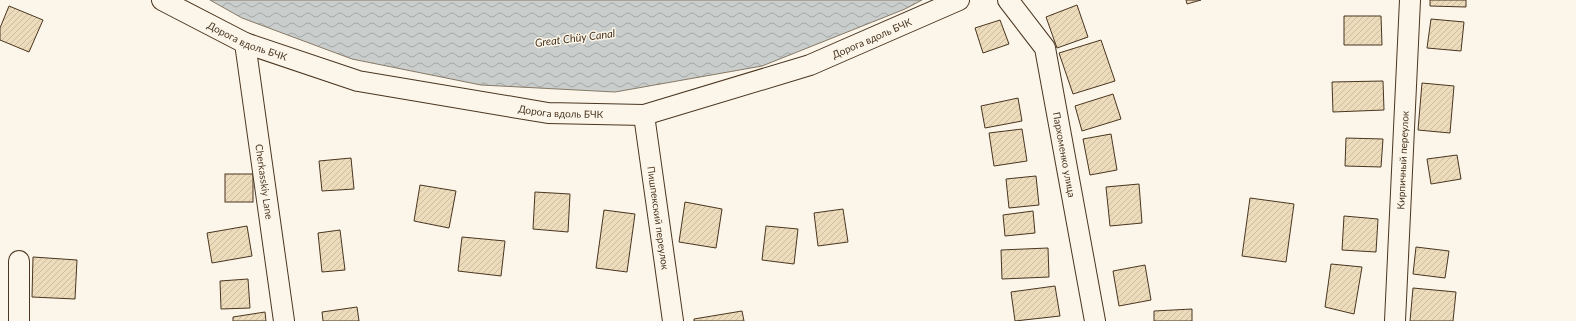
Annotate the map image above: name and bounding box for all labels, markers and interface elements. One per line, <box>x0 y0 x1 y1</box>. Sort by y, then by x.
street label: Дорога вдоль БЧК <box>830 15 913 61</box>
street label: Дорога вдоль БЧК <box>206 19 289 63</box>
water label: Great Chüy Canal <box>534 26 616 49</box>
street label: Дорога вдоль БЧК <box>517 102 604 120</box>
street label: Кирпичный переулок <box>1394 110 1411 210</box>
street label: Пархоменко улица <box>1051 111 1078 198</box>
street label: Cherkasskiy Lane <box>253 143 276 220</box>
street label: Пишпекский переулок <box>645 165 672 271</box>

